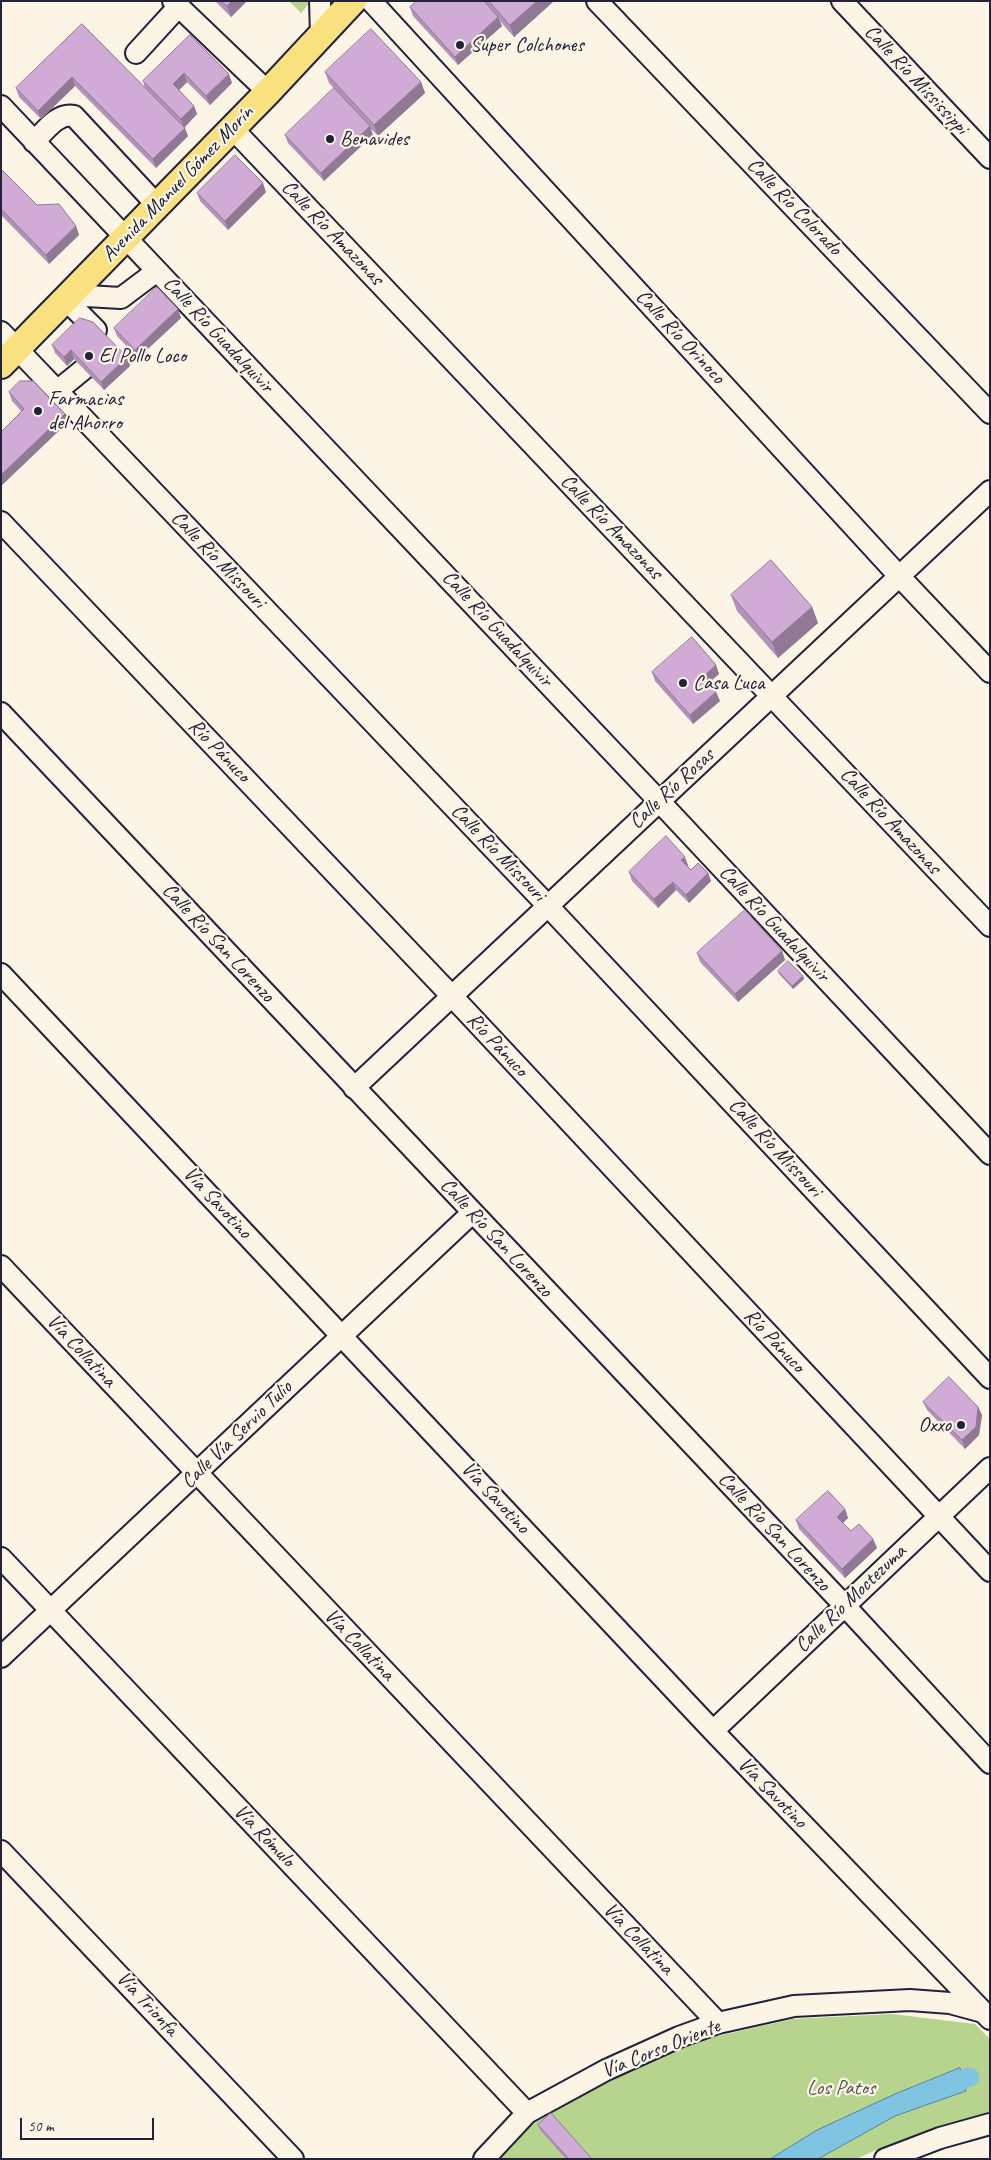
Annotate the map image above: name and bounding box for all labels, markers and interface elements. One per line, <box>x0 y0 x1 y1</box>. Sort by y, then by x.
street label: Calle Río Mississippi <box>859 20 973 140</box>
place label: Super Colchones <box>470 32 584 58</box>
marker: Super Colchones <box>454 39 466 51</box>
street label: Avenida Manuel Gómez Morín <box>97 100 259 268</box>
place label: Benavides <box>340 126 409 152</box>
marker: Benavides <box>324 133 336 145</box>
street label: Calle Río Colorado <box>741 153 847 261</box>
street label: Calle Río Amazonas <box>276 175 388 291</box>
street label: Calle Río Guadalquivir <box>157 271 279 399</box>
street label: Calle Río Orinoco <box>630 285 730 389</box>
place label: El Pollo Loco <box>99 343 186 369</box>
marker: El Pollo Loco <box>83 350 95 362</box>
place label: Farmacias del Ahorro <box>48 386 123 436</box>
marker: Farmacias del Ahorro <box>32 405 44 417</box>
street label: Calle Río Amazonas <box>555 469 667 585</box>
street label: Calle Río Missouri <box>165 506 271 614</box>
street label: Calle Río Guadalquivir <box>436 565 558 693</box>
place label: Casa Luca <box>693 670 765 696</box>
marker: Casa Luca <box>677 677 689 689</box>
street label: Río Pánuco <box>183 714 255 788</box>
street label: Calle Río Rosas <box>624 743 720 835</box>
street label: Calle Río Amazonas <box>834 762 946 880</box>
street label: Calle Río Missouri <box>445 799 551 907</box>
street label: Calle Río Guadalquivir <box>713 860 835 988</box>
street label: Calle Río San Lorenzo <box>156 878 280 1008</box>
street label: Río Pánuco <box>461 1008 533 1082</box>
street label: Calle Río Missouri <box>723 1093 827 1203</box>
street label: Vía Savotino <box>177 1162 257 1244</box>
street label: Calle Río San Lorenzo <box>434 1173 558 1303</box>
street label: Río Pánuco <box>738 1304 810 1378</box>
street label: Vía Collatina <box>41 1309 121 1393</box>
street label: Calle Vía Servio Tulio <box>176 1376 298 1494</box>
place label: Oxxo <box>918 1412 951 1438</box>
marker: Oxxo <box>955 1419 967 1431</box>
street label: Vía Savotino <box>455 1457 535 1539</box>
street label: Calle Río San Lorenzo <box>712 1467 836 1597</box>
street label: Calle Río Moctezuma <box>790 1540 912 1658</box>
street label: Vía Collatina <box>318 1604 400 1686</box>
street label: Vía Savotino <box>732 1752 812 1834</box>
street label: Vía Rómulo <box>228 1799 300 1873</box>
street label: Vía Collatina <box>597 1898 679 1980</box>
street label: Vía Trionfa <box>111 1966 183 2042</box>
street label: Vía Corso Oriente <box>598 2014 724 2084</box>
park label: Los Patos <box>807 2075 875 2101</box>
scale bar <box>22 2108 156 2140</box>
text: 50 m <box>28 2117 54 2136</box>

